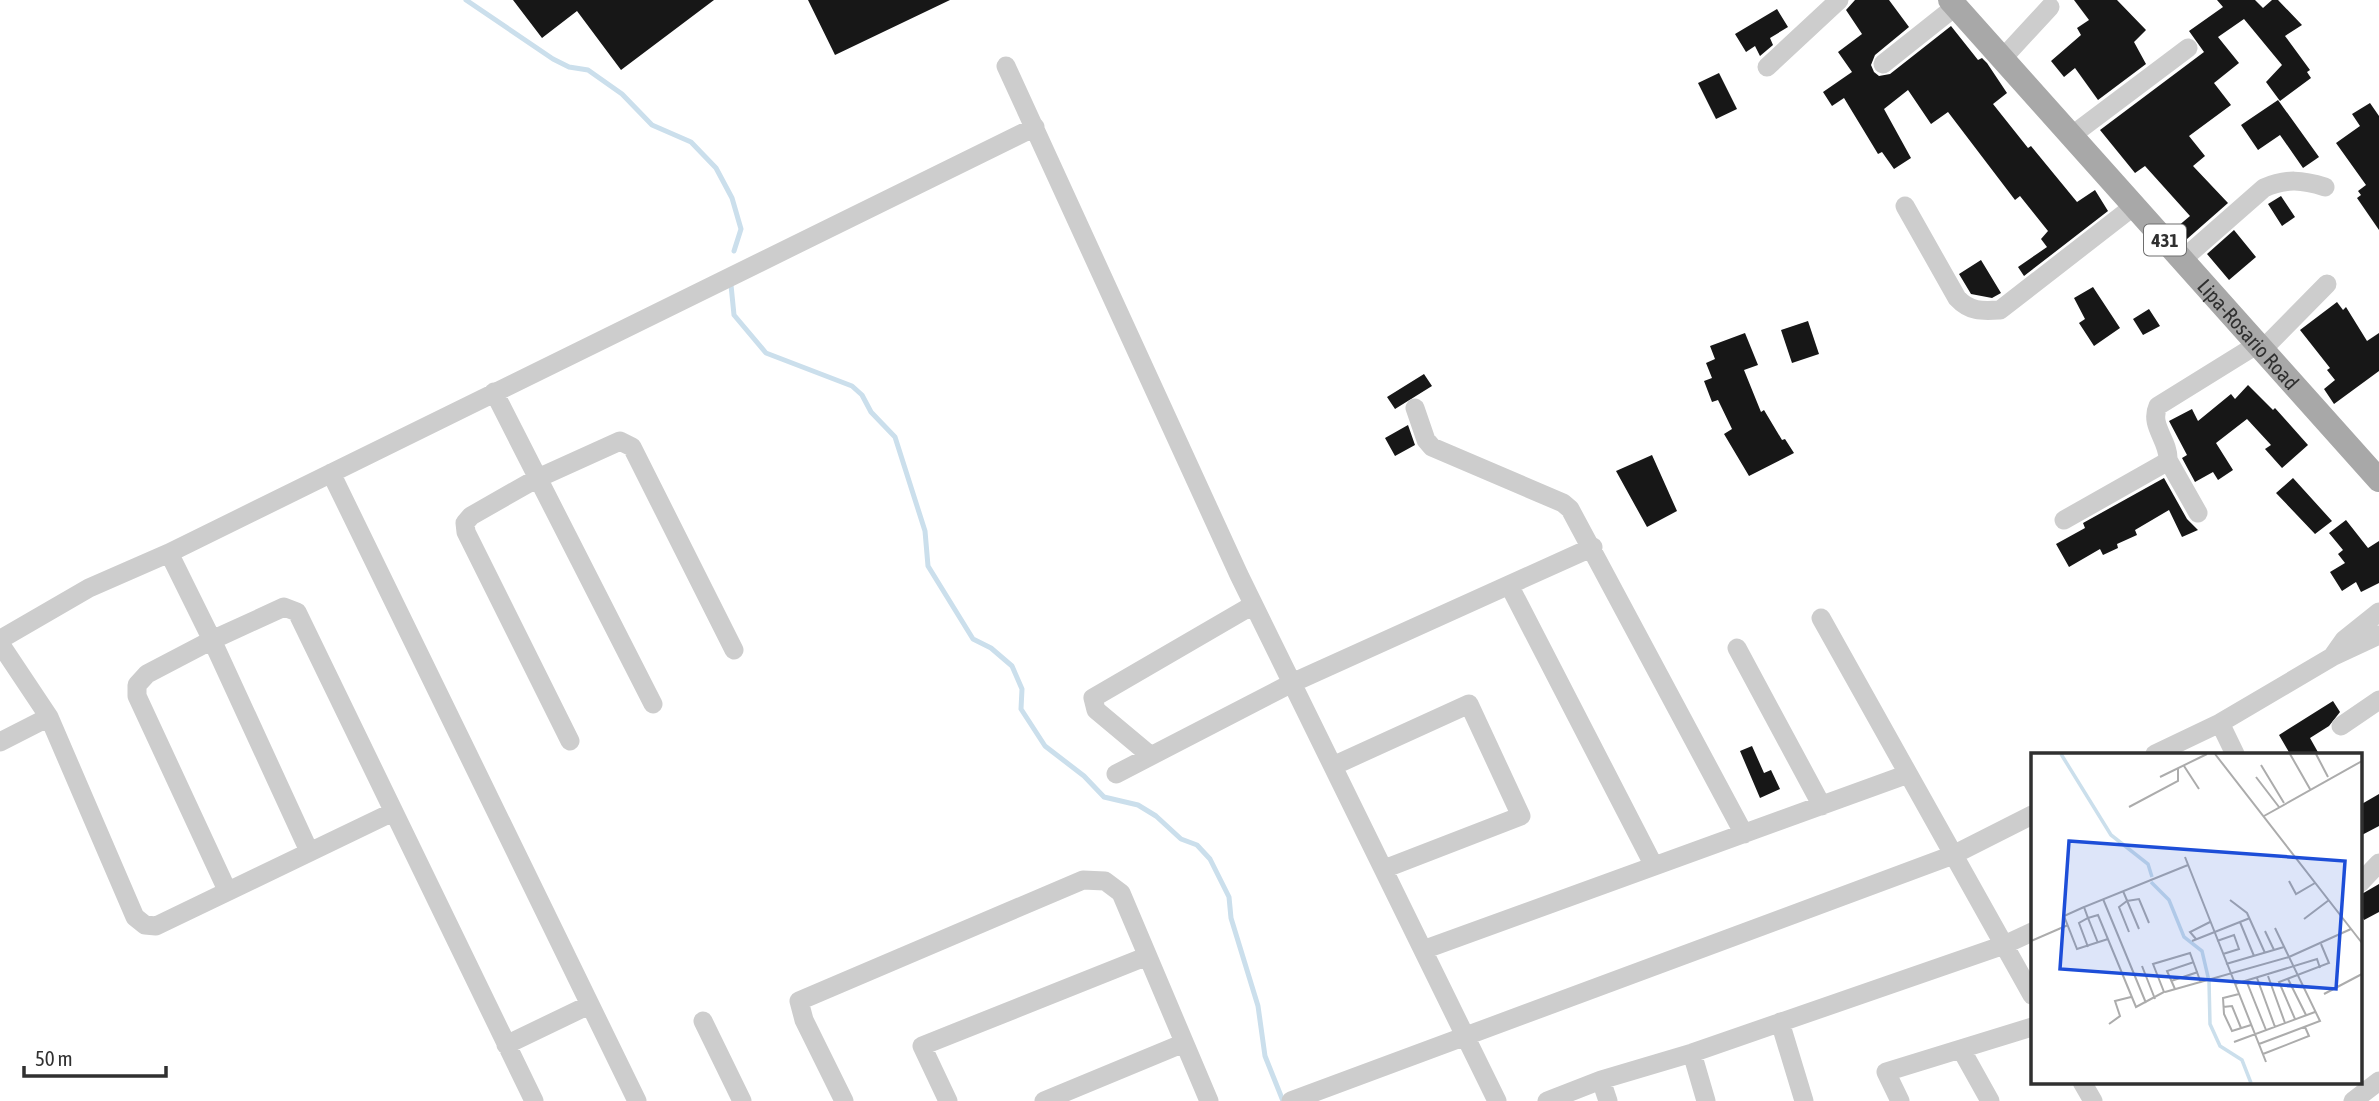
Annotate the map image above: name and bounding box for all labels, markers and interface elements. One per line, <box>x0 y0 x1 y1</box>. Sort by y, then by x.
road number: 431 <box>2144 224 2186 256</box>
street label: Lipa-Rosario Road <box>2193 274 2304 394</box>
inset map <box>2031 753 2362 1084</box>
scale bar <box>24 1034 166 1078</box>
text: 50 m <box>35 1046 73 1070</box>

